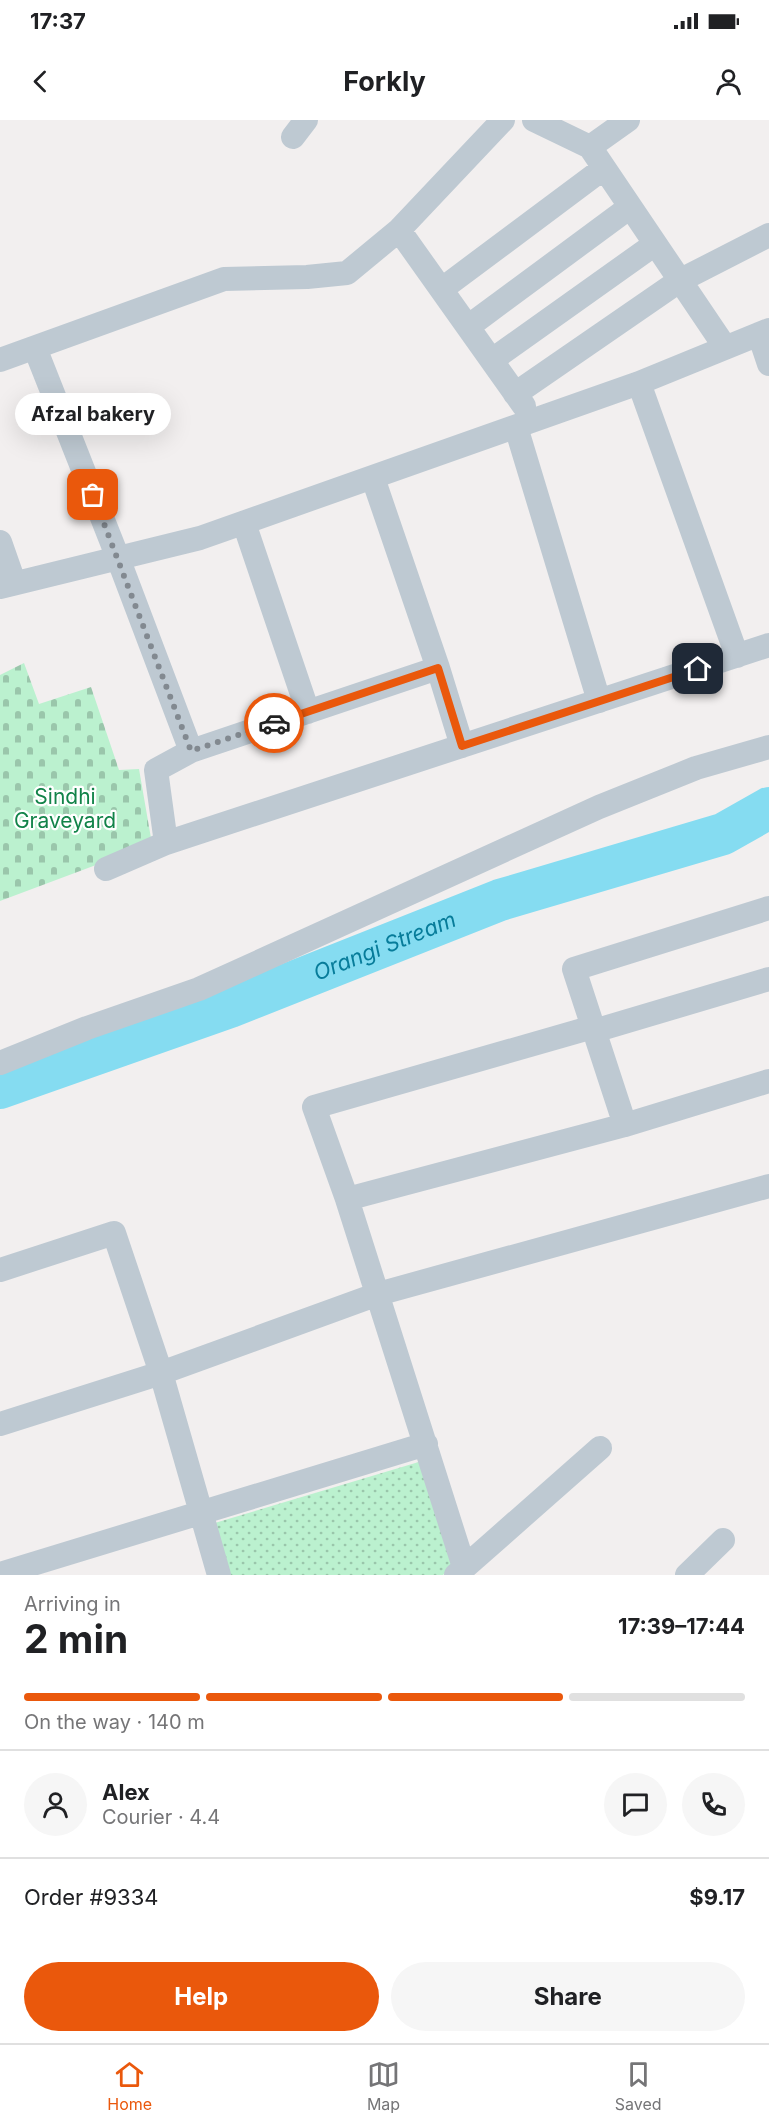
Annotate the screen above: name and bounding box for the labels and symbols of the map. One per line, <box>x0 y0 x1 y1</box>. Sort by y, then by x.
callout: Afzal bakery <box>15 393 171 435</box>
pin <box>67 469 118 520</box>
pin <box>672 643 723 694</box>
courier <box>244 693 304 753</box>
park label: Sindhi Graveyard <box>14 784 116 833</box>
water label: Orangi Stream <box>309 906 459 986</box>

